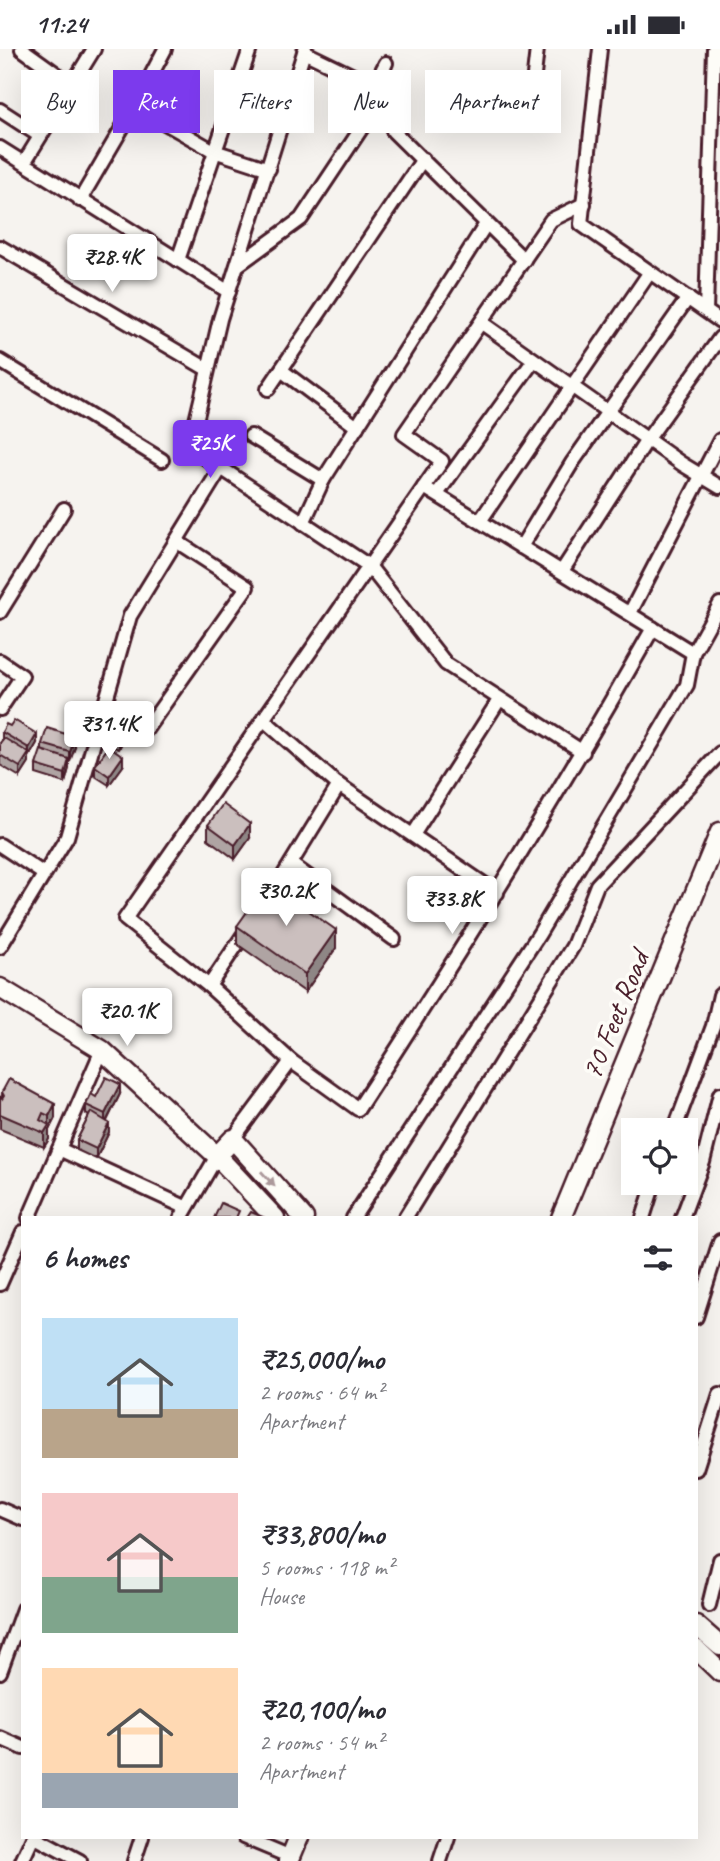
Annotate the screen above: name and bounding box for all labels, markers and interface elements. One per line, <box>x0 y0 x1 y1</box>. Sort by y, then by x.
text: 11:24 <box>35 8 87 41</box>
chip: Buy <box>21 70 99 133</box>
chip: Rent <box>113 70 200 133</box>
chip: Filters <box>214 70 314 133</box>
chip: New <box>328 70 411 133</box>
chip: Apartment <box>425 70 561 133</box>
pin: ₹28.4K <box>55 235 169 294</box>
text: ₹28.4K <box>83 242 141 271</box>
pin: ₹25K <box>169 421 251 480</box>
text: ₹25K <box>189 428 231 457</box>
pin: ₹31.4K <box>52 701 166 761</box>
text: ₹31.4K <box>80 709 138 738</box>
pin: ₹30.2K <box>229 869 343 928</box>
text: ₹30.2K <box>257 876 315 905</box>
pin: ₹33.8K <box>395 877 509 936</box>
text: ₹33.8K <box>423 884 481 913</box>
street label: 70 Feet Road <box>572 942 659 1084</box>
pin: ₹20.1K <box>70 989 184 1048</box>
text: ₹20.1K <box>98 996 156 1025</box>
map controls <box>621 1118 698 1195</box>
button: locate <box>621 1118 698 1195</box>
one-way arrow <box>260 1170 276 1187</box>
text: 6 homes <box>42 1239 127 1277</box>
icon: filters <box>639 1239 677 1277</box>
text: ₹25,000/mo <box>259 1340 384 1378</box>
icon: home <box>98 1346 182 1430</box>
text: 2 rooms · 64 m² <box>259 1378 383 1407</box>
text: Apartment <box>259 1407 344 1436</box>
text: ₹33,800/mo <box>259 1515 384 1553</box>
icon: home <box>98 1521 182 1605</box>
text: 5 rooms · 118 m² <box>259 1553 394 1582</box>
text: House <box>259 1582 304 1611</box>
text: ₹20,100/mo <box>259 1690 384 1728</box>
icon: home <box>98 1696 182 1780</box>
text: 2 rooms · 54 m² <box>259 1728 383 1757</box>
text: Apartment <box>259 1757 344 1786</box>

